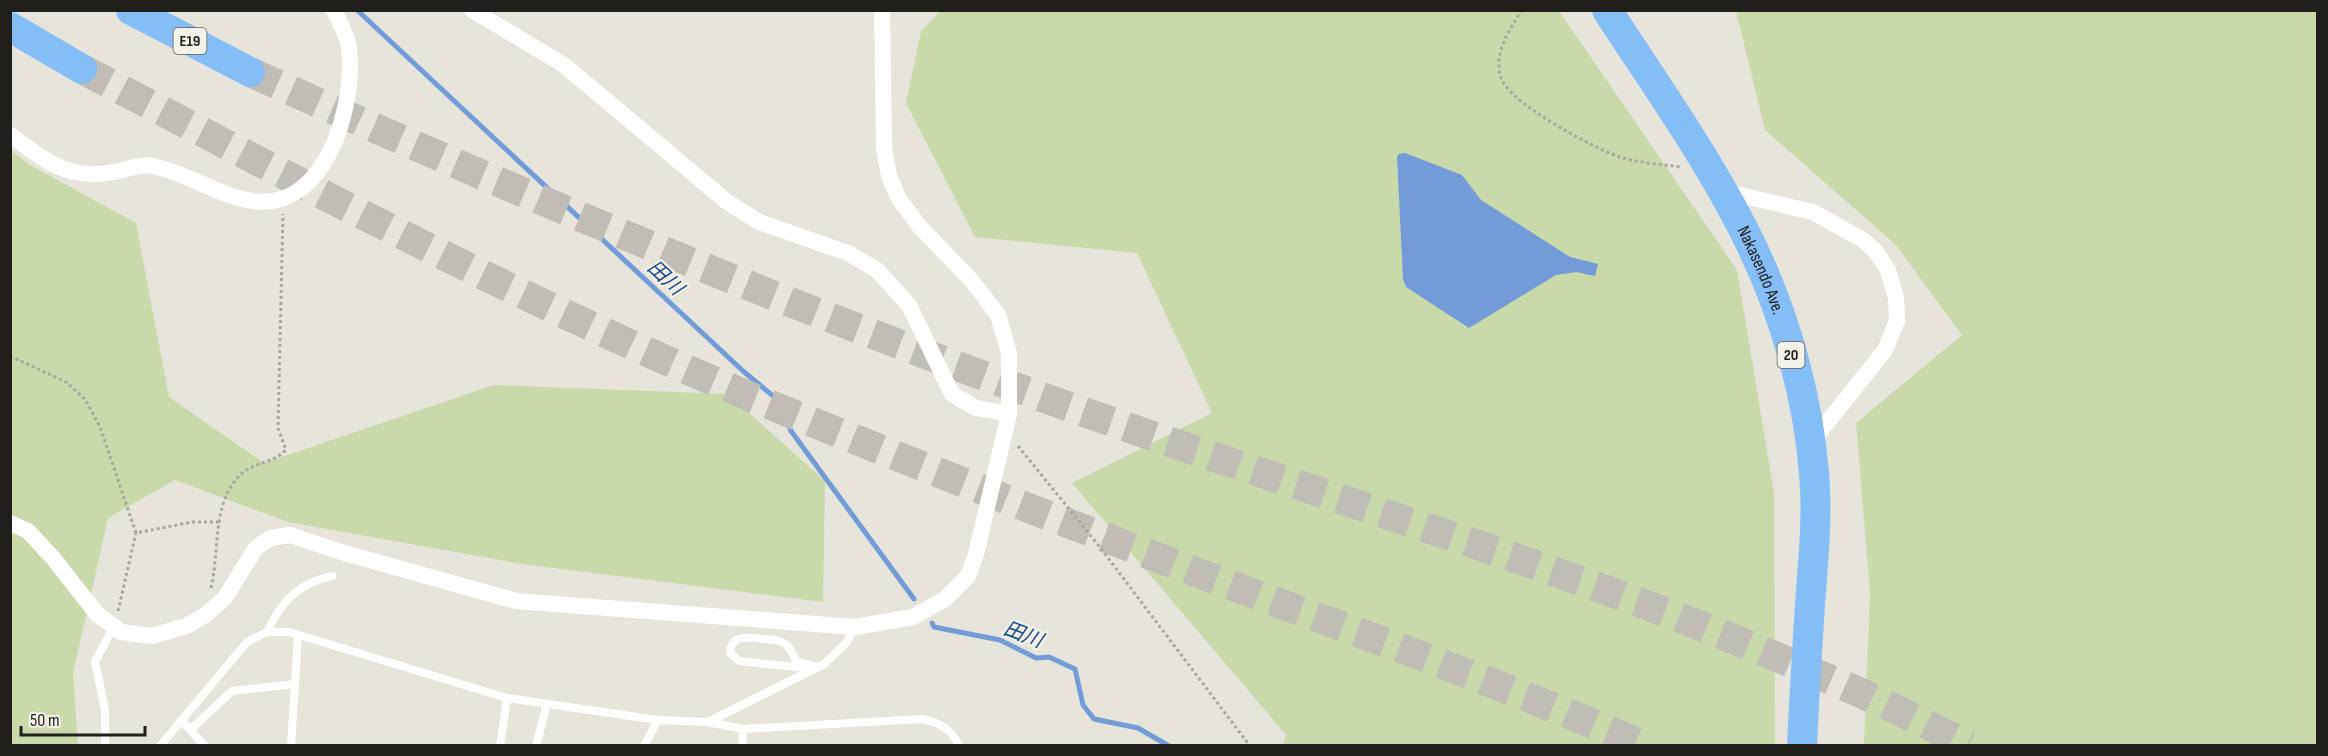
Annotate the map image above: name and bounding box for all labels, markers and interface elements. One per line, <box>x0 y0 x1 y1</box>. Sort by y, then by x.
road number: E19 <box>174 28 207 54</box>
street label: Nakasendo Ave. <box>1733 222 1789 317</box>
water label: 田川 <box>642 256 689 302</box>
road number: 20 <box>1778 342 1804 368</box>
water label: 田川 <box>1000 617 1048 654</box>
scale bar <box>21 699 146 737</box>
text: 50 m <box>30 710 60 731</box>

